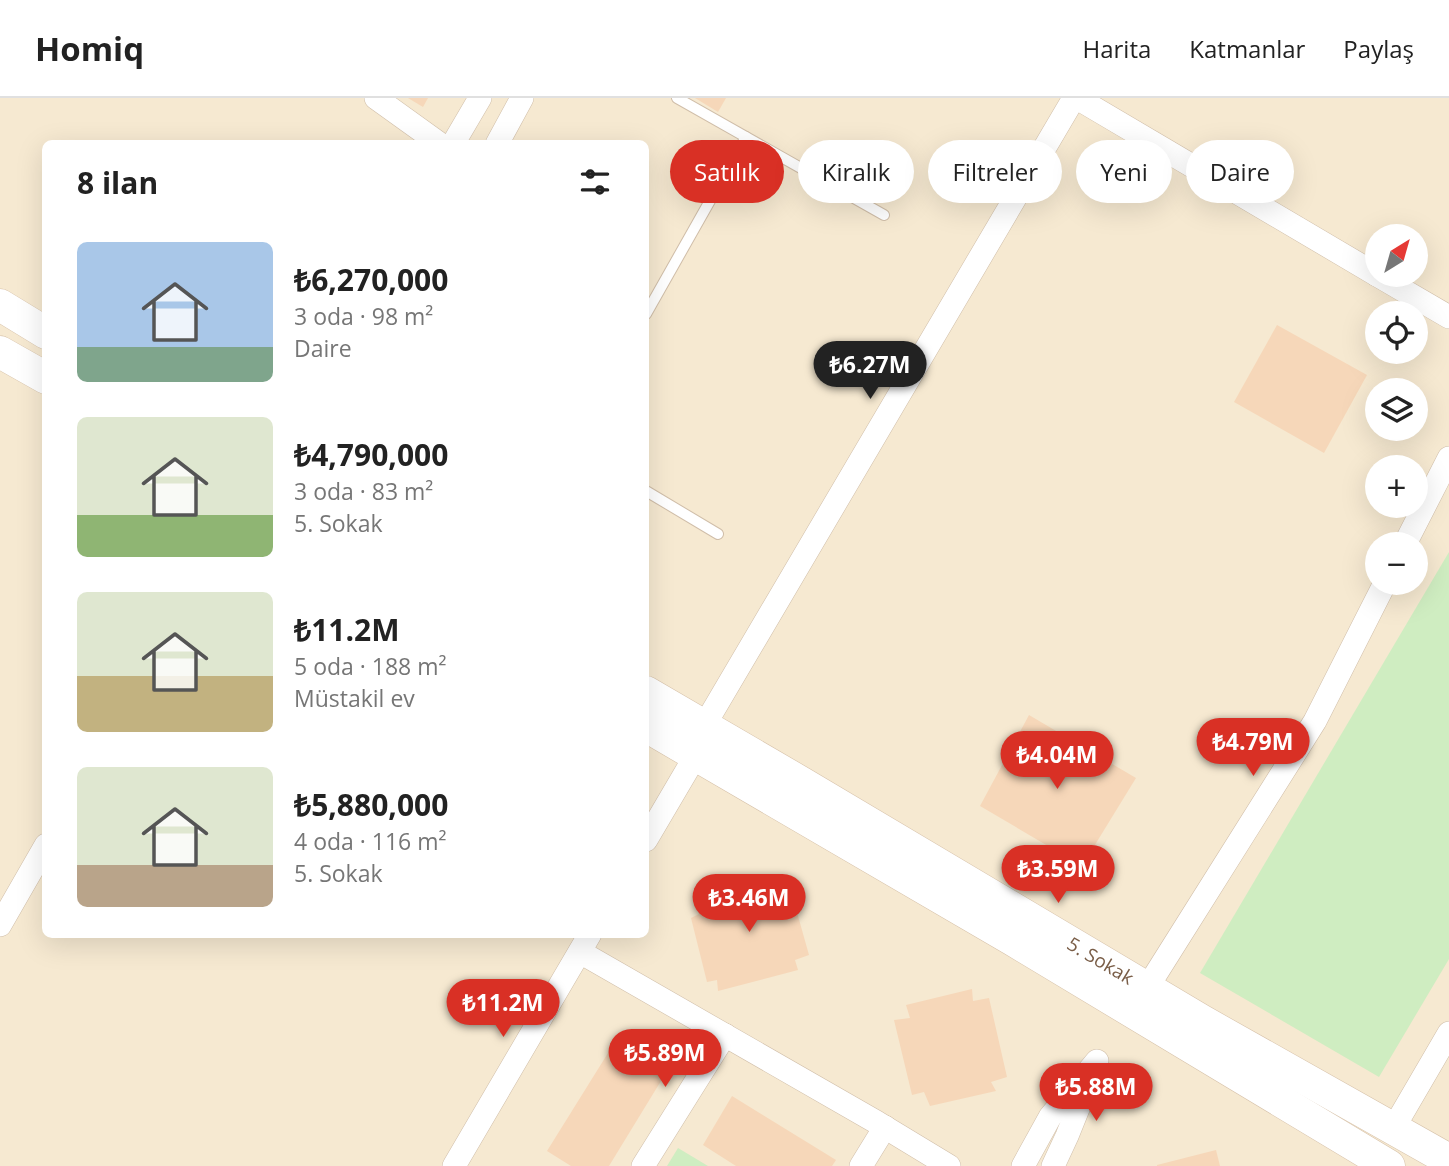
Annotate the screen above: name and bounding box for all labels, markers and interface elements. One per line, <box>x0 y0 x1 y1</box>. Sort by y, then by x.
text: Homiq <box>35 26 144 71</box>
text: Harita <box>1083 32 1151 65</box>
text: Katmanlar <box>1189 32 1305 65</box>
text: Paylaş <box>1343 32 1414 65</box>
chip: Satılık <box>670 140 784 203</box>
chip: Kiralık <box>798 140 914 203</box>
chip: Filtreler <box>928 140 1062 203</box>
chip: Yeni <box>1076 140 1172 203</box>
chip: Daire <box>1186 140 1294 203</box>
text: 8 ilan <box>77 162 158 203</box>
icon: filters <box>576 163 614 201</box>
north arrow <box>1365 224 1428 287</box>
map controls <box>1365 224 1428 595</box>
text: ₺6,270,000 <box>294 259 448 300</box>
icon: home <box>133 270 217 354</box>
text: 3 oda · 98 m² <box>294 300 433 332</box>
button: locate <box>1365 301 1428 364</box>
text: Daire <box>294 332 352 364</box>
pin: ₺6.27M <box>813 342 927 401</box>
text: ₺6.27M <box>830 348 910 380</box>
button: layers <box>1365 378 1428 441</box>
text: ₺4,790,000 <box>294 434 448 475</box>
icon: home <box>133 445 217 529</box>
button: + <box>1365 455 1428 518</box>
text: 3 oda · 83 m² <box>294 475 433 507</box>
text: 5. Sokak <box>294 507 383 539</box>
button: − <box>1365 532 1428 595</box>
text: ₺11.2M <box>294 609 399 650</box>
icon: home <box>133 620 217 704</box>
text: 5 oda · 188 m² <box>294 650 447 682</box>
text: Müstakil ev <box>294 682 415 714</box>
pin: ₺4.79M <box>1196 718 1310 778</box>
text: ₺4.79M <box>1213 725 1293 757</box>
pin: ₺4.04M <box>1000 732 1114 791</box>
text: ₺4.04M <box>1017 738 1097 770</box>
text: ₺5,880,000 <box>294 784 448 825</box>
icon: home <box>133 795 217 879</box>
text: 4 oda · 116 m² <box>294 825 447 857</box>
pin: ₺3.59M <box>1001 846 1115 905</box>
text: ₺3.59M <box>1018 852 1098 884</box>
text: 5. Sokak <box>294 857 383 889</box>
pin: ₺3.46M <box>692 874 806 934</box>
text: ₺3.46M <box>709 881 789 913</box>
street label: 5. Sokak <box>1063 931 1139 990</box>
pin: ₺11.2M <box>446 979 560 1039</box>
text: ₺11.2M <box>463 986 543 1018</box>
pin: ₺5.89M <box>608 1030 722 1089</box>
text: ₺5.89M <box>625 1036 705 1068</box>
pin: ₺5.88M <box>1039 1063 1153 1123</box>
text: ₺5.88M <box>1056 1070 1136 1102</box>

